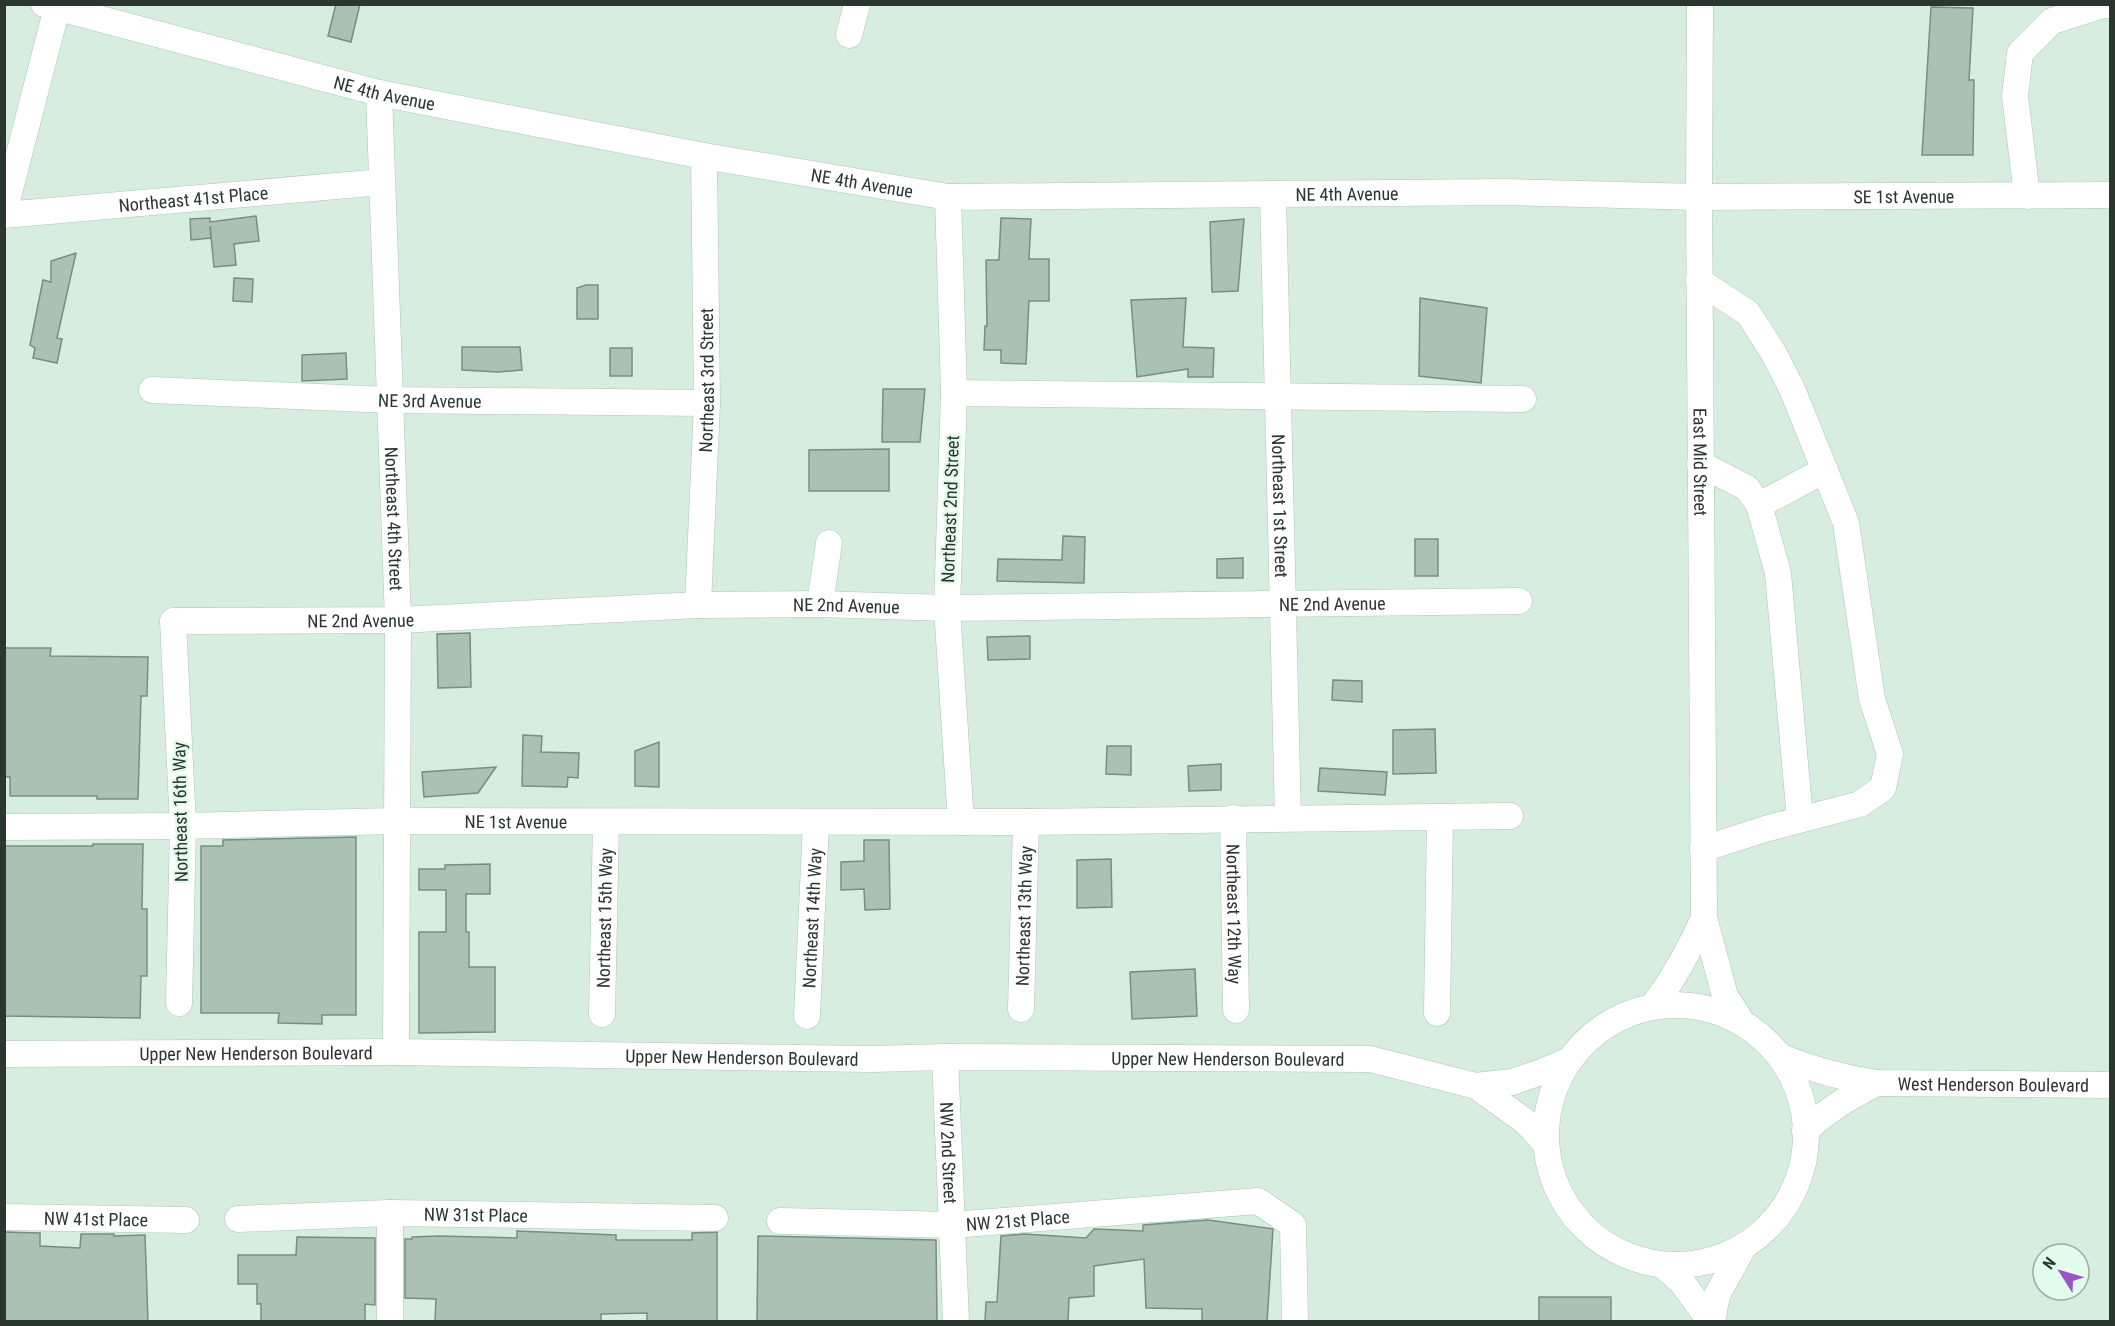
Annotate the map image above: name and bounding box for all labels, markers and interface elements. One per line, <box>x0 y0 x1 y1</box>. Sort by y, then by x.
street label: NE 4th Avenue <box>332 71 437 114</box>
street label: NE 4th Avenue <box>810 164 915 201</box>
street label: Northeast 41st Place <box>118 181 269 215</box>
street label: NE 4th Avenue <box>1295 182 1399 204</box>
street label: SE 1st Avenue <box>1853 185 1954 207</box>
street label: Northeast 3rd Street <box>694 308 718 453</box>
street label: NE 3rd Avenue <box>378 389 482 411</box>
street label: East Mid Street <box>1690 408 1712 516</box>
street label: Northeast 1st Street <box>1268 434 1293 578</box>
street label: Northeast 2nd Street <box>937 435 963 583</box>
street label: Northeast 4th Street <box>381 446 407 591</box>
street label: NE 2nd Avenue <box>1279 592 1386 614</box>
street label: NE 2nd Avenue <box>793 593 900 617</box>
street label: NE 2nd Avenue <box>307 609 415 631</box>
street label: Northeast 16th Way <box>168 741 192 882</box>
street label: NE 1st Avenue <box>465 811 567 832</box>
street label: Northeast 12th Way <box>1223 844 1246 985</box>
street label: Northeast 13th Way <box>1011 845 1036 986</box>
street label: Northeast 15th Way <box>592 847 616 988</box>
street label: Northeast 14th Way <box>798 847 825 989</box>
street label: Upper New Henderson Boulevard <box>139 1042 373 1064</box>
street label: Upper New Henderson Boulevard <box>625 1045 859 1069</box>
street label: Upper New Henderson Boulevard <box>1111 1047 1345 1069</box>
street label: West Henderson Boulevard <box>1898 1073 2089 1095</box>
street label: NW 2nd Street <box>936 1102 962 1204</box>
street label: NW 31st Place <box>424 1203 528 1226</box>
street label: NW 21st Place <box>965 1205 1070 1234</box>
street label: NW 41st Place <box>44 1207 148 1230</box>
north arrow <box>2031 1242 2091 1302</box>
text: N <box>2039 1254 2060 1273</box>

